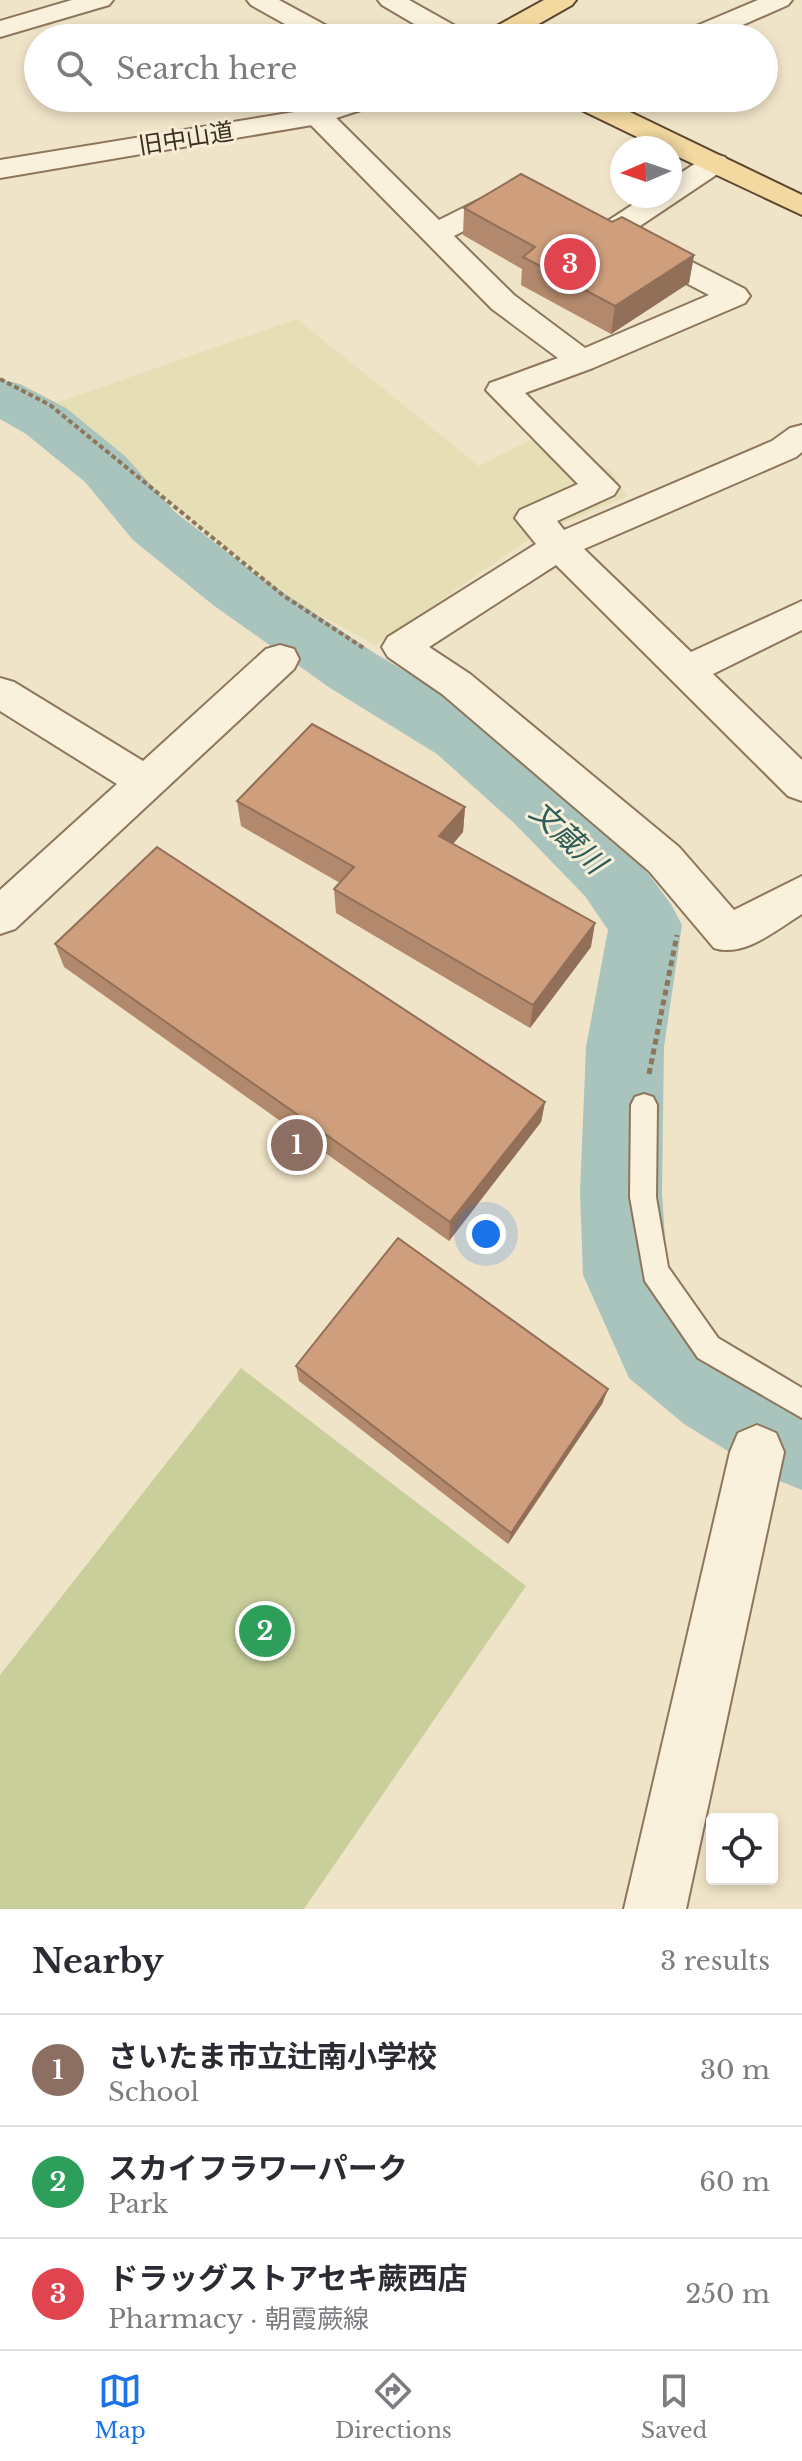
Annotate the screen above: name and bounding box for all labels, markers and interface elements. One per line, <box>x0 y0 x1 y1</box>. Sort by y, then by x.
search box <box>24 24 778 112</box>
icon: search <box>52 46 96 90</box>
text: Search here <box>116 50 297 87</box>
street label: 旧中山道 <box>136 116 236 160</box>
north arrow <box>610 136 682 208</box>
pin: 3 <box>544 234 596 294</box>
water label: 文蔵川 <box>522 793 616 883</box>
pin: 1 <box>271 1115 323 1175</box>
your location <box>466 1214 506 1254</box>
pin: 2 <box>239 1601 291 1661</box>
map controls <box>706 1813 778 1885</box>
button: locate <box>706 1813 778 1885</box>
text: Nearby <box>32 1940 164 1982</box>
text: 3 results <box>660 1945 770 1977</box>
text: さいたま市立辻南小学校 <box>108 2038 437 2075</box>
text: 1 <box>52 2054 64 2086</box>
text: 30 m <box>700 2054 770 2086</box>
text: School <box>108 2076 199 2108</box>
text: スカイフラワーパーク <box>108 2150 408 2187</box>
text: 2 <box>50 2166 66 2198</box>
text: 60 m <box>699 2166 770 2198</box>
text: Park <box>108 2188 168 2220</box>
text: ドラッグストアセキ蕨西店 <box>108 2260 467 2297</box>
text: 3 <box>50 2278 66 2310</box>
text: 250 m <box>685 2278 770 2310</box>
text: Pharmacy · 朝霞蕨線 <box>108 2303 369 2335</box>
tab: Map <box>95 2369 146 2444</box>
tab: Directions <box>335 2369 452 2444</box>
tab: Saved <box>641 2369 707 2444</box>

